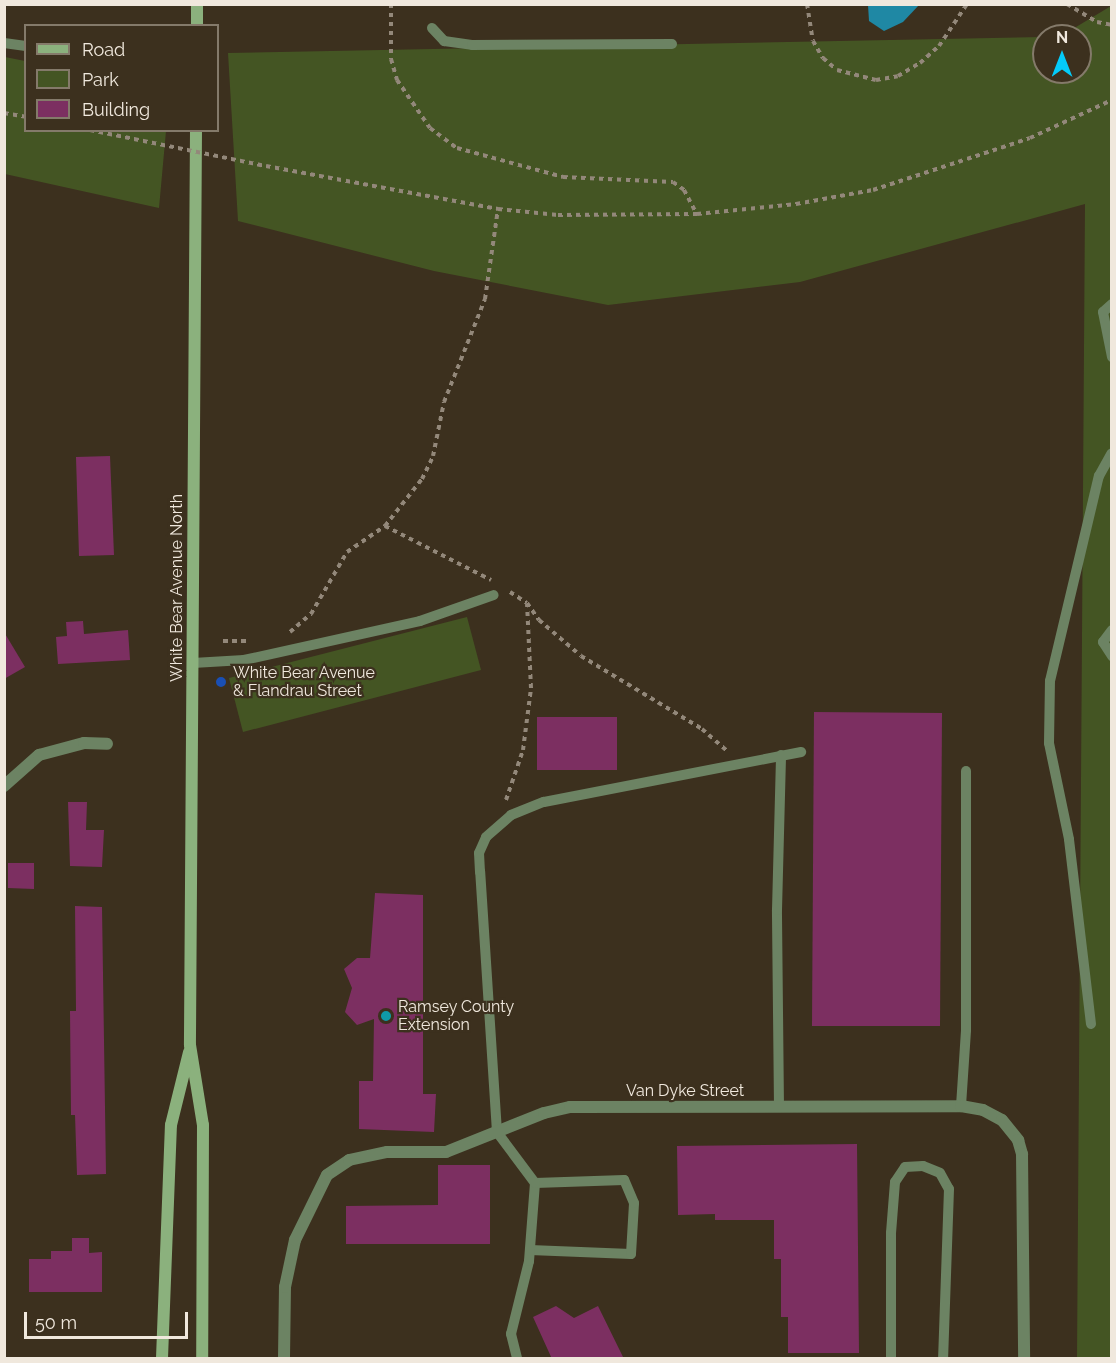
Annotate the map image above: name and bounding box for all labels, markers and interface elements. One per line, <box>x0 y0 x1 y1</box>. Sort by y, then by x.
legend <box>24 24 219 132</box>
north arrow <box>1032 24 1092 84</box>
text: N <box>1056 28 1068 47</box>
text: Road <box>82 39 125 60</box>
text: Park <box>82 69 119 90</box>
text: Building <box>82 99 150 120</box>
street label: White Bear Avenue North <box>167 494 187 682</box>
place label: White Bear Avenue & Flandrau Street <box>233 663 376 701</box>
marker: White Bear Avenue & Flandrau Street <box>214 675 228 689</box>
place label: Ramsey County Extension <box>398 997 515 1035</box>
marker: Ramsey County Extension <box>379 1009 393 1023</box>
street label: Van Dyke Street <box>626 1081 744 1101</box>
scale bar <box>27 1300 190 1338</box>
text: 50 m <box>35 1312 77 1333</box>

